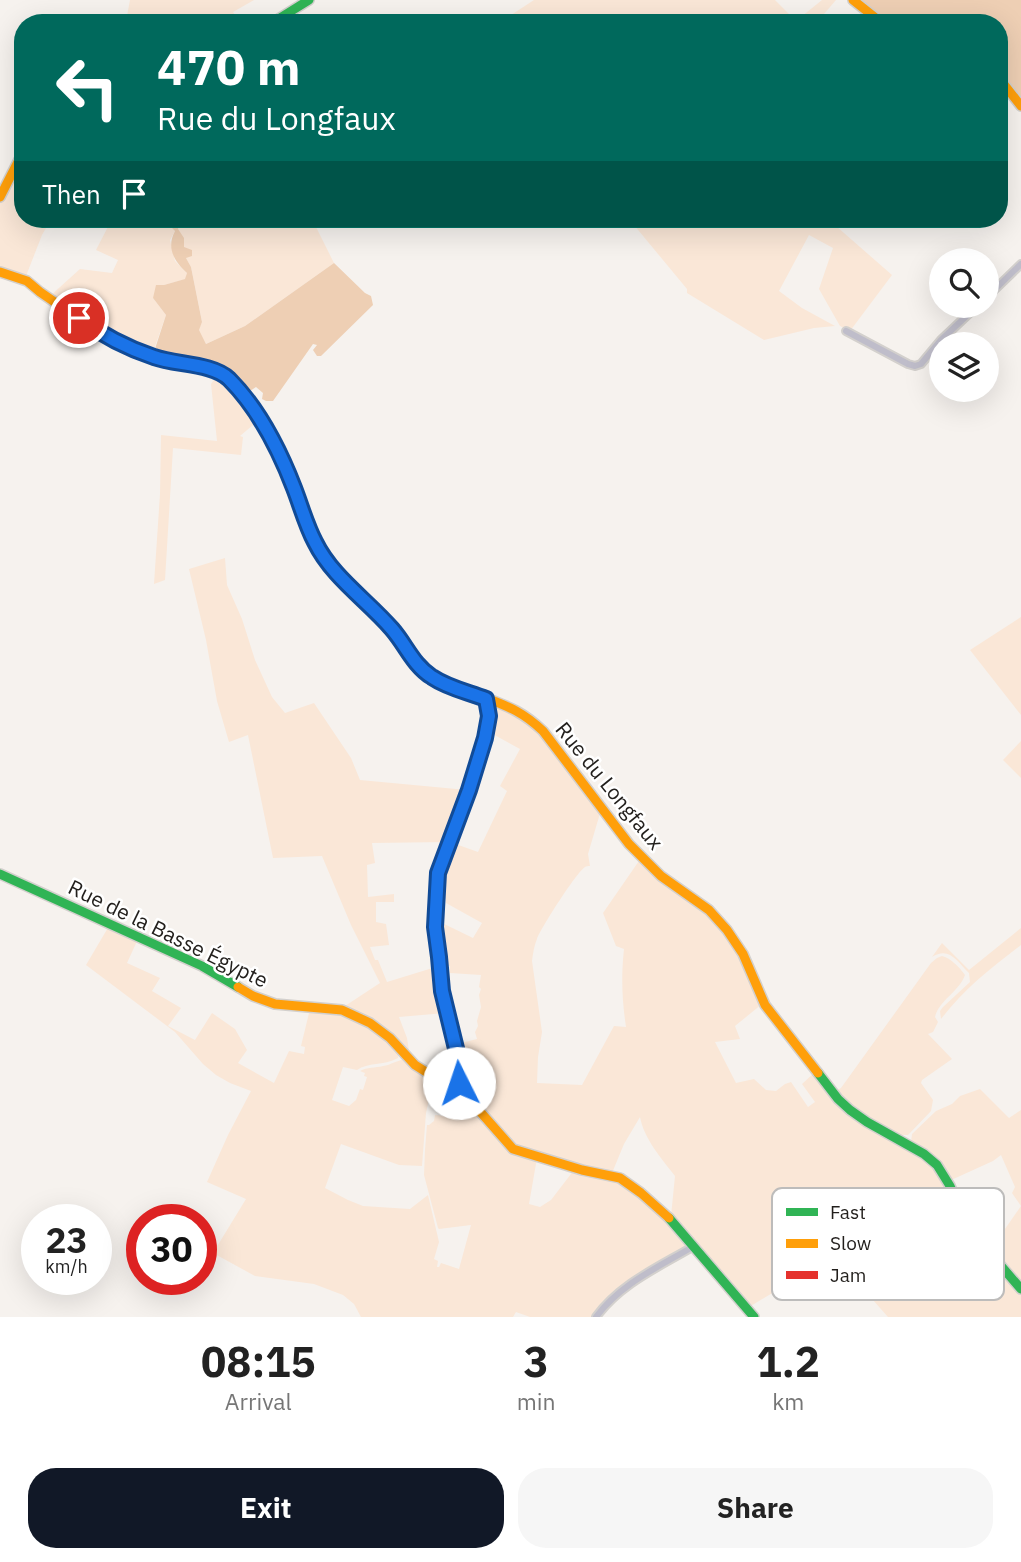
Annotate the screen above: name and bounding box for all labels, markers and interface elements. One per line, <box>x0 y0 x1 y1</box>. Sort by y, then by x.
text: 470 m <box>157 35 301 98</box>
icon: left <box>42 42 133 133</box>
text: Rue du Longfaux <box>157 97 396 139</box>
icon: arrive <box>115 175 153 213</box>
text: Then <box>42 177 101 211</box>
map controls <box>929 248 999 402</box>
button: search <box>929 248 999 318</box>
pin <box>49 288 109 348</box>
icon: arrive <box>60 299 98 337</box>
button: layers <box>929 332 999 402</box>
street label: Rue du Longfaux <box>550 716 670 855</box>
street label: Rue de la Basse Égypte <box>64 873 273 994</box>
position arrow <box>422 1046 496 1120</box>
legend <box>772 1188 1004 1300</box>
text: Fast <box>830 1200 866 1224</box>
speed limit sign: 30 <box>126 1204 217 1295</box>
text: 23 <box>45 1217 88 1263</box>
text: Slow <box>830 1231 871 1255</box>
text: km/h <box>45 1255 88 1278</box>
text: Jam <box>830 1263 866 1287</box>
text: 08:15 <box>201 1334 316 1389</box>
text: 3 <box>524 1334 549 1389</box>
text: 1.2 <box>757 1334 820 1389</box>
text: Arrival <box>225 1386 292 1416</box>
text: min <box>517 1386 556 1416</box>
text: km <box>772 1386 804 1416</box>
button: Exit <box>28 1468 504 1548</box>
button: Share <box>518 1468 993 1548</box>

